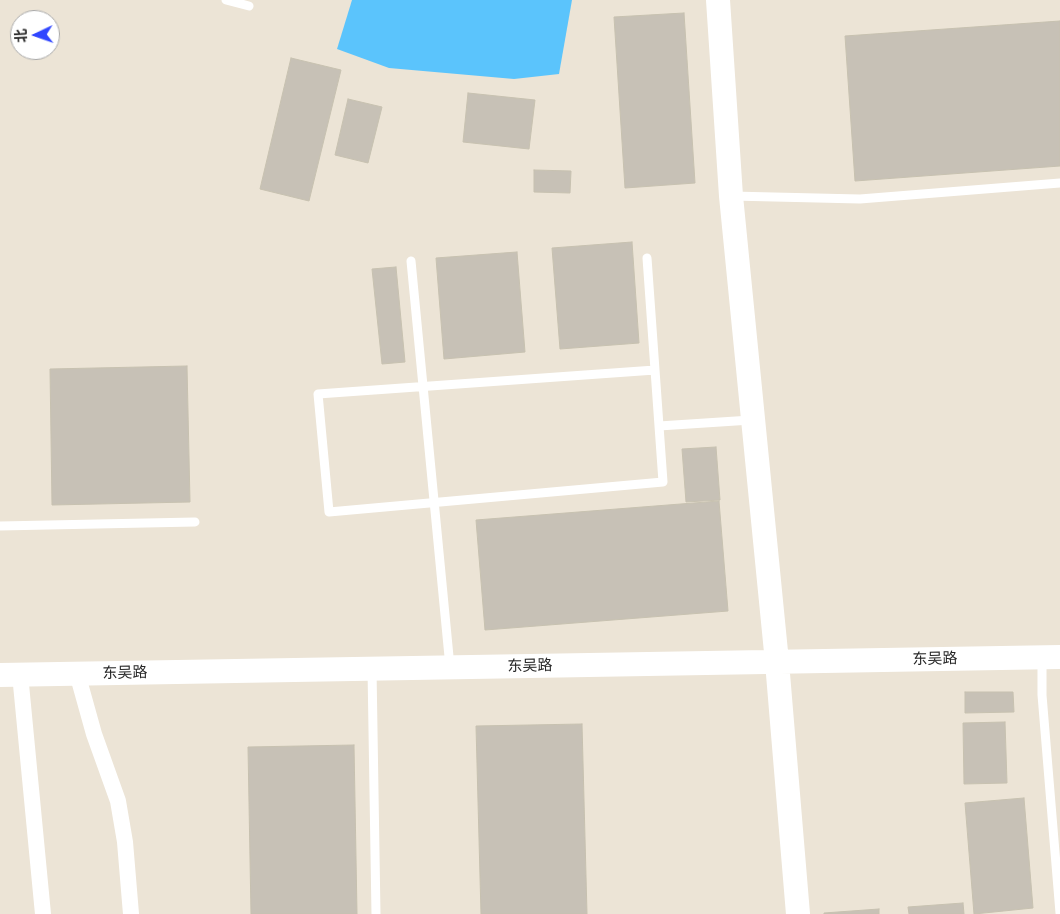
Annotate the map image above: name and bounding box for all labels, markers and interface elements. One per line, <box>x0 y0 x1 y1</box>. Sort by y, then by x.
north arrow <box>10 10 60 60</box>
text: 北 <box>12 28 30 43</box>
street label: 东吴路 <box>912 650 958 668</box>
street label: 东吴路 <box>507 657 553 675</box>
street label: 东吴路 <box>102 664 148 682</box>

